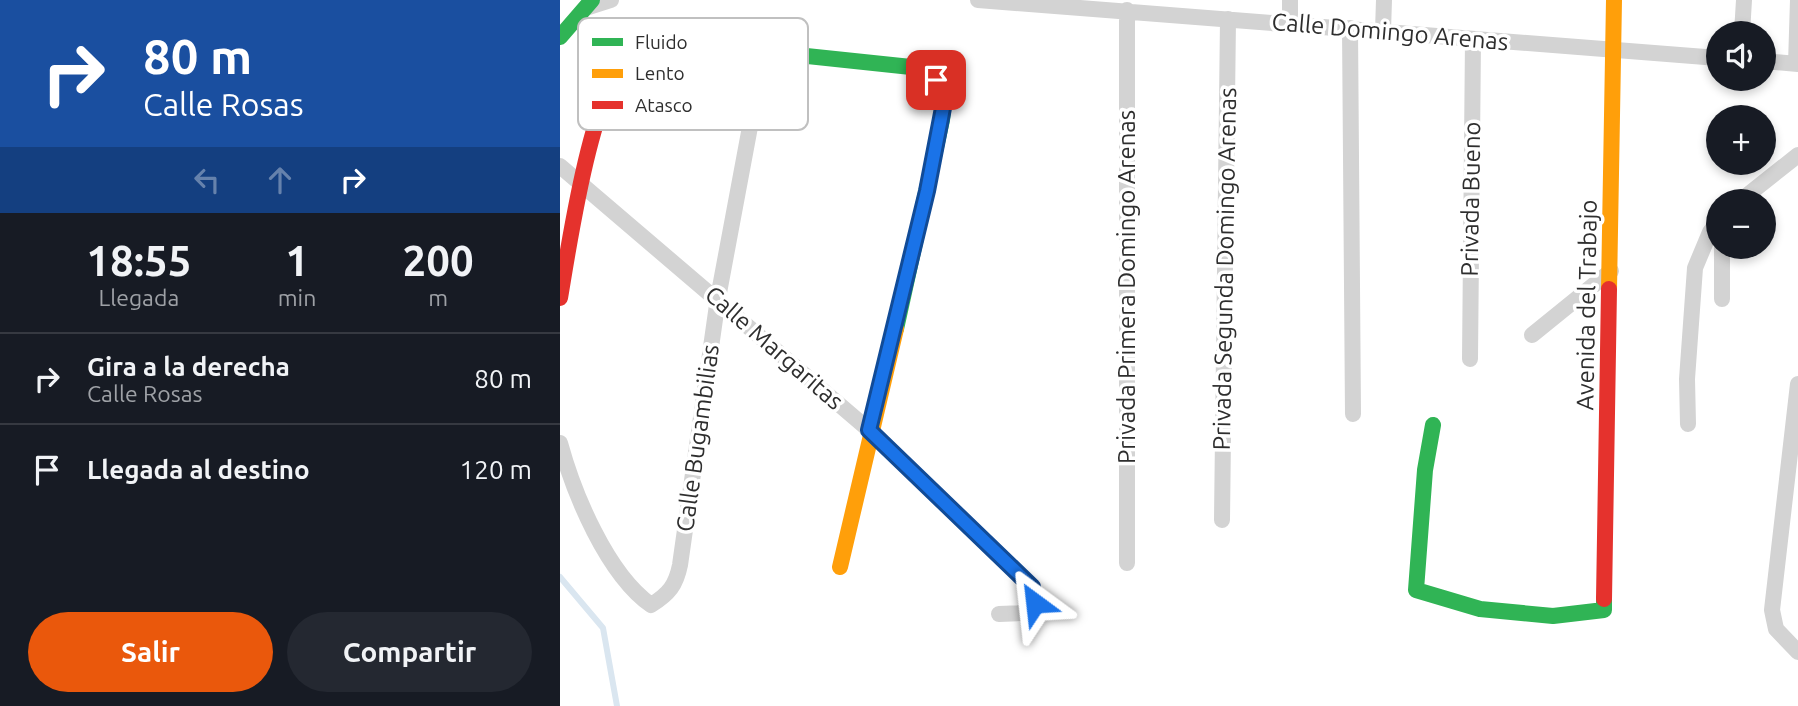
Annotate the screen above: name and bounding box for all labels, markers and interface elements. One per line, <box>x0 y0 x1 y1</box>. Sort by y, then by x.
street label: Calle Domingo Arenas <box>1271 8 1509 55</box>
legend <box>578 18 808 130</box>
map controls <box>1706 21 1776 259</box>
button: sound <box>1706 21 1776 91</box>
icon: right <box>28 28 119 119</box>
text: 80 m <box>143 28 252 83</box>
text: Fluido <box>635 31 688 53</box>
pin <box>906 50 966 110</box>
icon: arrive <box>917 61 955 99</box>
text: Lento <box>635 62 685 84</box>
text: Calle Rosas <box>143 86 304 122</box>
street label: Privada Segunda Domingo Arenas <box>1208 87 1241 451</box>
text: Atasco <box>635 94 693 116</box>
button: + <box>1706 105 1776 175</box>
street label: Privada Primera Domingo Arenas <box>1113 110 1140 464</box>
street label: Privada Bueno <box>1456 121 1485 277</box>
icon: left <box>188 161 226 199</box>
icon: ahead <box>261 161 299 199</box>
icon: right <box>334 161 372 199</box>
button: − <box>1706 189 1776 259</box>
street label: Avenida del Trabajo <box>1571 199 1602 411</box>
text: 18:55 <box>86 237 191 284</box>
text: 1 <box>285 237 309 284</box>
text: 200 <box>403 237 474 284</box>
street label: Calle Margaritas <box>700 280 849 415</box>
text: Llegada <box>98 285 179 310</box>
text: min <box>278 285 316 310</box>
text: m <box>428 285 448 310</box>
street label: Calle Bugambilias <box>671 343 724 533</box>
text: Gira a la derecha <box>87 352 290 381</box>
icon: right <box>28 360 66 398</box>
text: 80 m <box>474 364 532 393</box>
text: Calle Rosas <box>87 381 202 406</box>
icon: arrive <box>28 451 66 489</box>
text: Llegada al destino <box>87 455 310 484</box>
text: 120 m <box>460 455 532 484</box>
position arrow <box>998 566 1072 640</box>
button: Salir <box>28 612 273 692</box>
button: Compartir <box>287 612 532 692</box>

